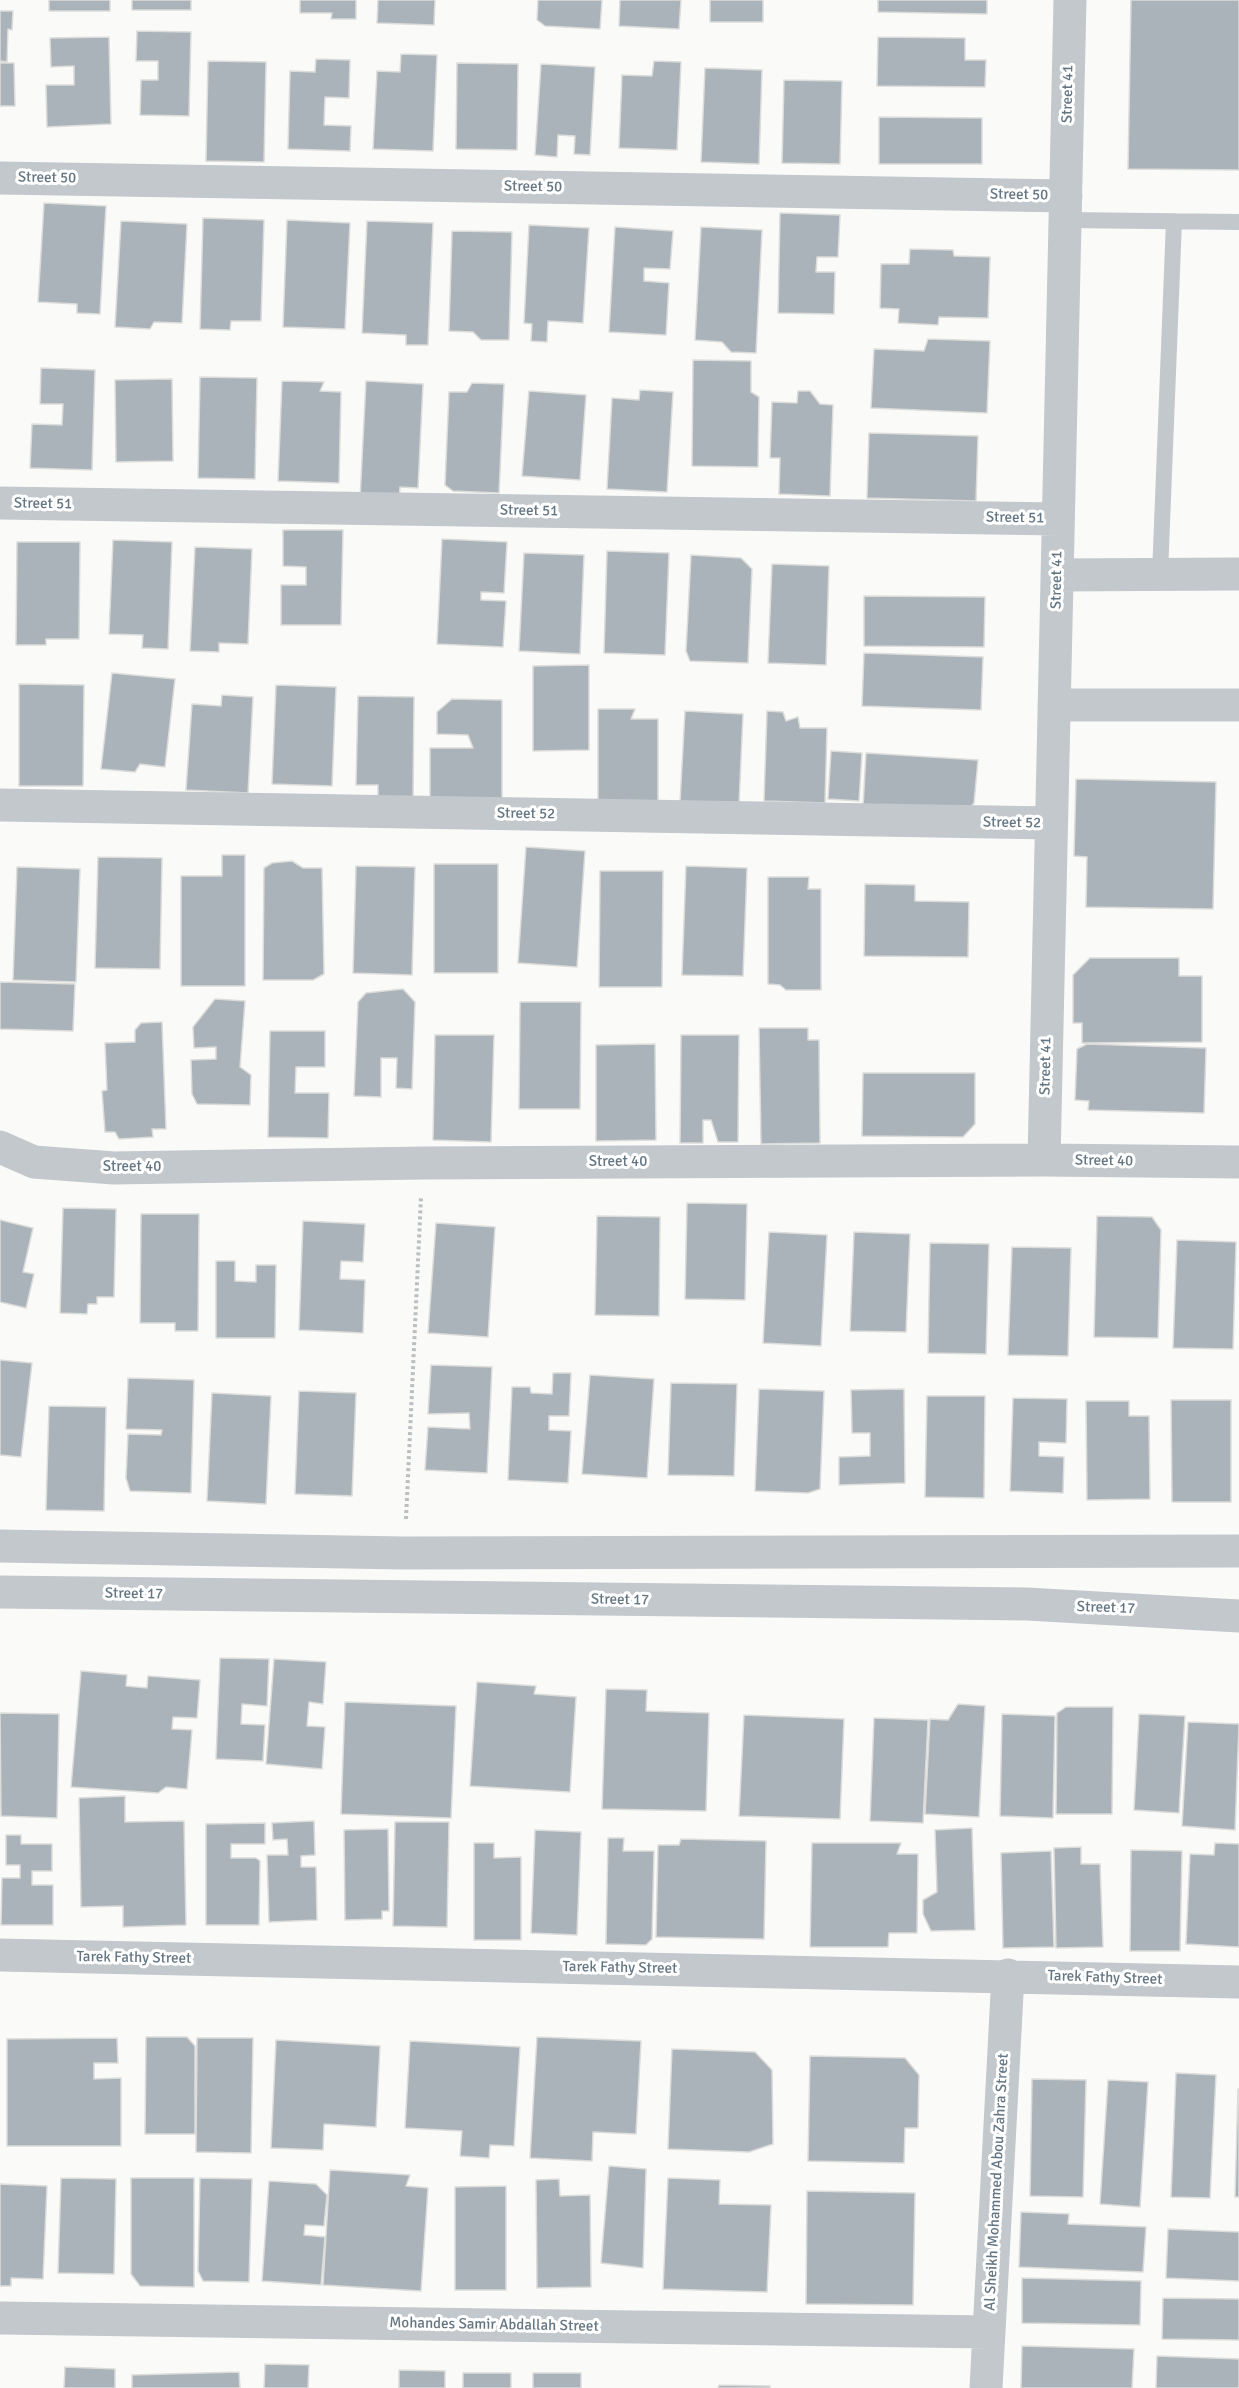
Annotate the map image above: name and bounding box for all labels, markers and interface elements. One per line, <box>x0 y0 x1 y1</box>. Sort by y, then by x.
street label: Street 41 <box>1058 65 1078 123</box>
street label: Street 50 <box>18 168 76 188</box>
street label: Street 50 <box>504 177 562 197</box>
street label: Street 50 <box>990 185 1048 205</box>
street label: Street 51 <box>14 494 72 514</box>
street label: Street 51 <box>500 501 558 521</box>
street label: Street 51 <box>986 508 1044 528</box>
street label: Street 41 <box>1047 551 1067 609</box>
street label: Street 52 <box>497 804 555 824</box>
street label: Street 52 <box>983 813 1041 833</box>
street label: Street 41 <box>1036 1037 1056 1095</box>
street label: Street 40 <box>1075 1151 1133 1171</box>
street label: Street 40 <box>589 1153 647 1171</box>
street label: Street 40 <box>103 1158 161 1176</box>
street label: Street 17 <box>105 1584 163 1604</box>
street label: Street 17 <box>591 1590 649 1610</box>
street label: Street 17 <box>1076 1598 1136 1618</box>
street label: Tarek Fathy Street <box>76 1948 192 1968</box>
street label: Tarek Fathy Street <box>562 1958 678 1978</box>
street label: Tarek Fathy Street <box>1047 1967 1163 1989</box>
street label: Al Sheikh Mohammed Abou Zahra Street <box>981 2053 1013 2311</box>
street label: Mohandes Samir Abdallah Street <box>389 2314 599 2336</box>

